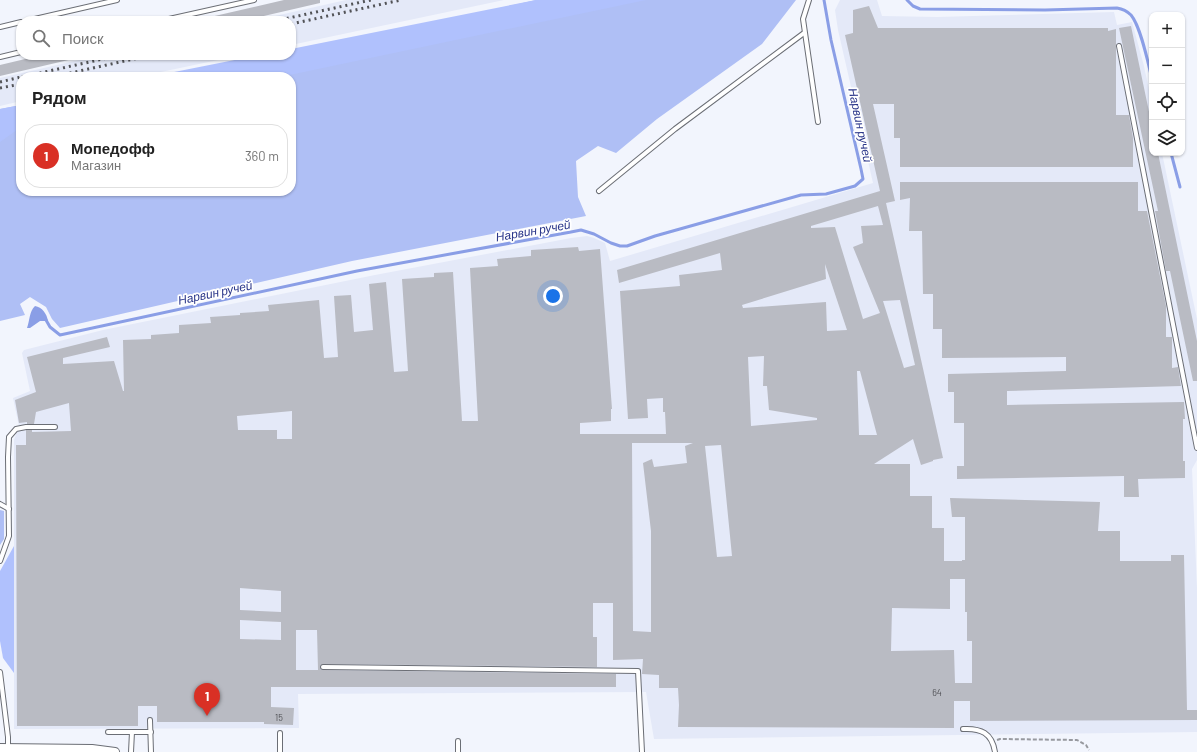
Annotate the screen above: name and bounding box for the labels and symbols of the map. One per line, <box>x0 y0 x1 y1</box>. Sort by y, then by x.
water label: Нарвин ручей <box>845 87 876 164</box>
water label: Нарвин ручей <box>495 216 572 244</box>
water label: Нарвин ручей <box>177 277 254 308</box>
your location <box>543 286 563 306</box>
pin: 1 <box>194 683 220 716</box>
house number: 64 <box>932 687 942 698</box>
house number: 15 <box>275 712 283 723</box>

